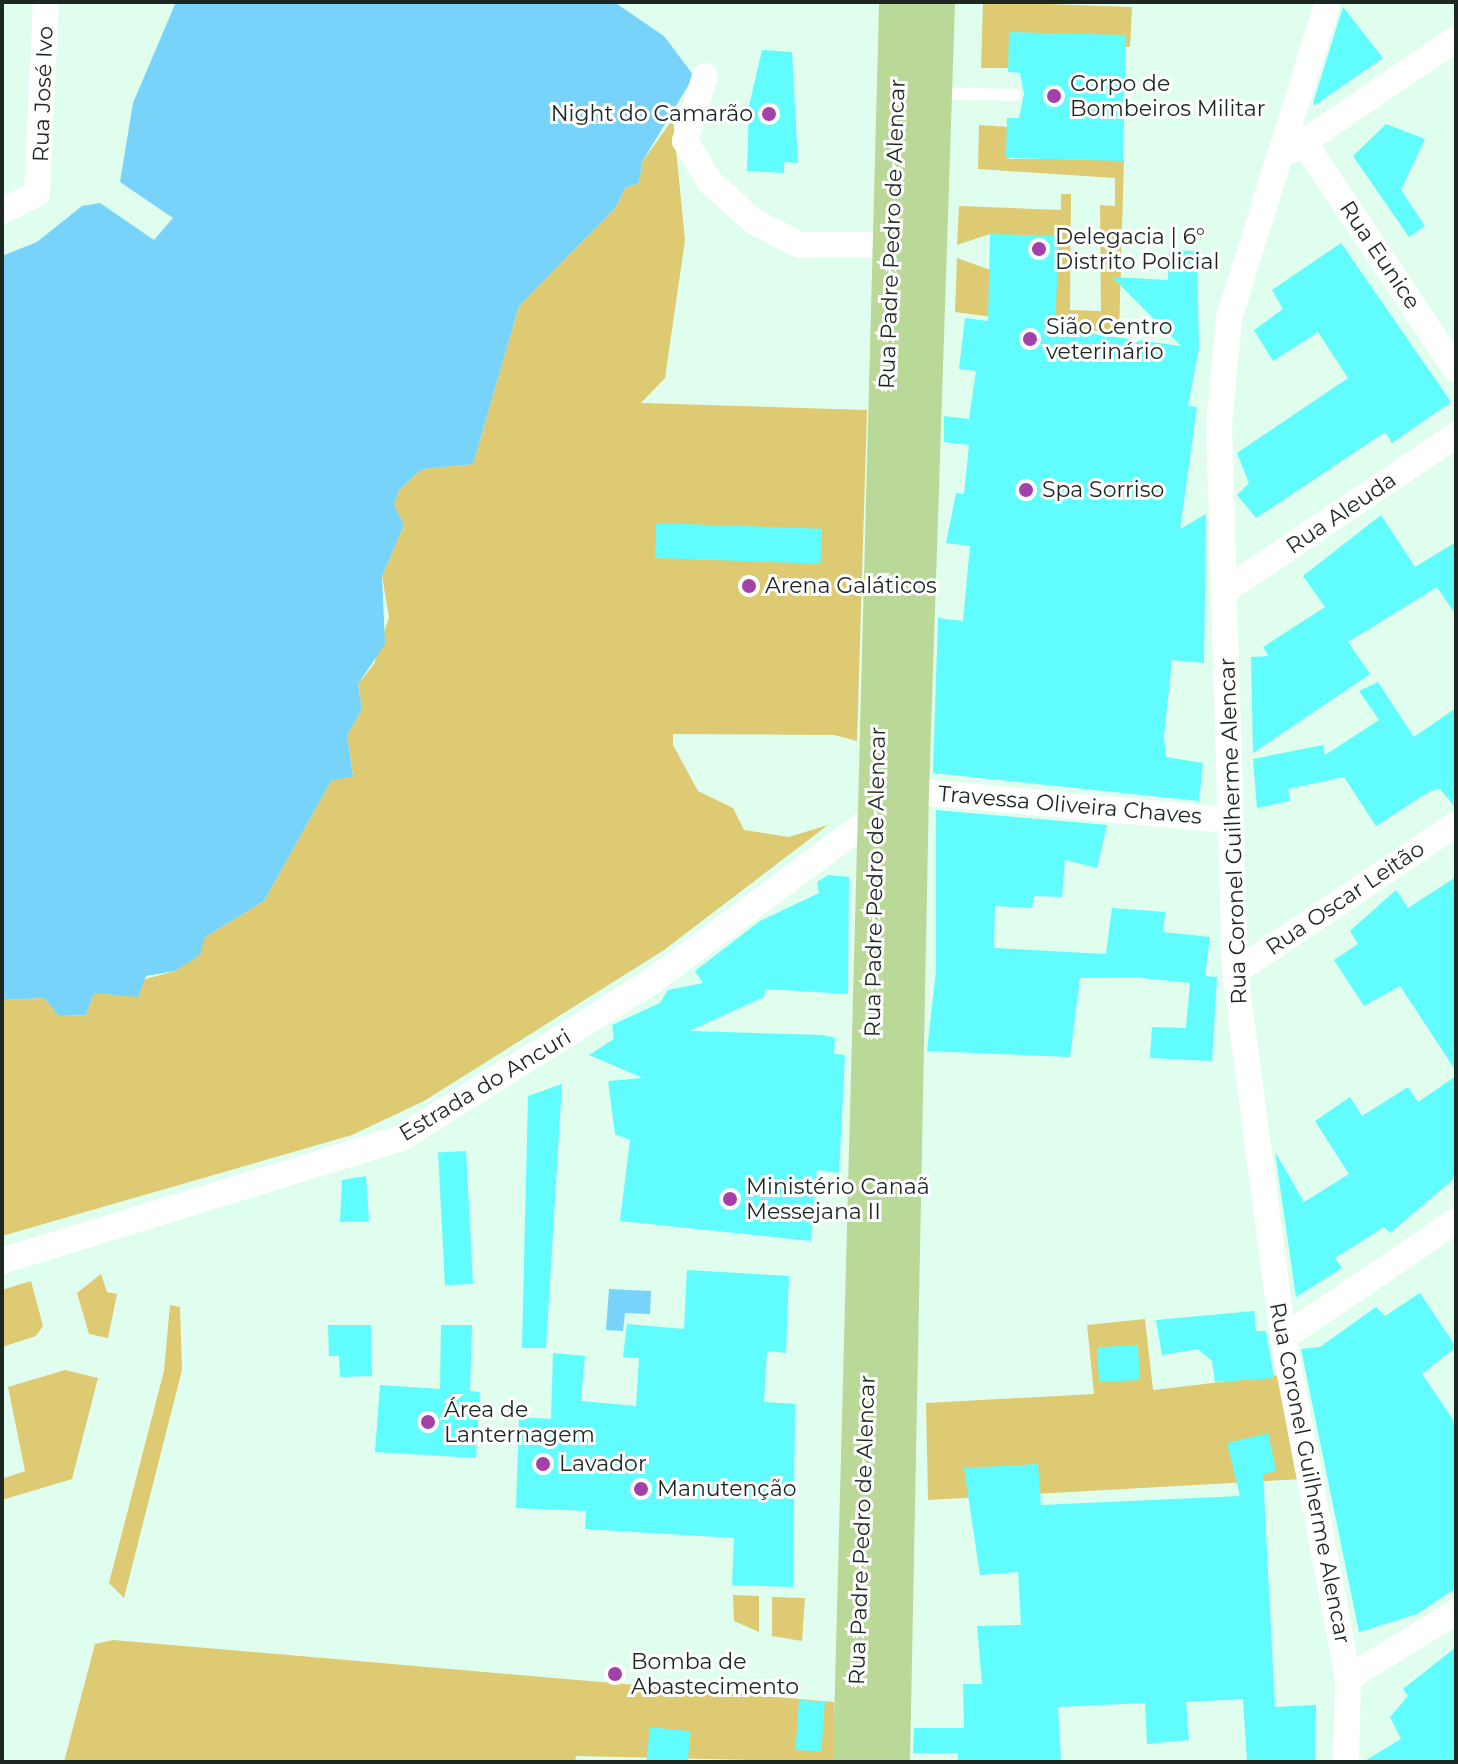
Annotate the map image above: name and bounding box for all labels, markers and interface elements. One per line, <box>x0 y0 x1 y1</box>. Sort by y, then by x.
street label: Rua José Ivo <box>27 26 59 162</box>
place label: Corpo de Bombeiros Militar <box>1070 70 1266 122</box>
street label: Rua Padre Pedro de Alencar <box>873 79 911 389</box>
marker: Corpo de Bombeiros Militar <box>1045 87 1063 105</box>
place label: Night do Camarão <box>551 101 753 127</box>
marker: Night do Camarão <box>760 105 778 123</box>
street label: Rua Eunice <box>1334 196 1426 314</box>
place label: Delegacia | 6° Distrito Policial <box>1055 223 1219 274</box>
marker: Delegacia | 6° Distrito Policial <box>1030 240 1048 258</box>
place label: Sião Centro veterinário <box>1046 313 1173 364</box>
marker: Sião Centro veterinário <box>1021 330 1039 348</box>
street label: Rua Aleuda <box>1281 467 1401 559</box>
place label: Spa Sorriso <box>1042 477 1164 503</box>
marker: Spa Sorriso <box>1017 481 1035 499</box>
place label: Arena Galáticos <box>765 573 937 599</box>
marker: Arena Galáticos <box>740 577 758 595</box>
street label: Rua Coronel Guilherme Alencar <box>1214 657 1252 1005</box>
street label: Rua Padre Pedro de Alencar <box>859 727 891 1037</box>
street label: Travessa Oliveira Chaves <box>937 780 1203 830</box>
street label: Rua Oscar Leitão <box>1261 835 1429 961</box>
street label: Estrada do Ancuri <box>394 1023 576 1147</box>
place label: Ministério Canaã Messejana II <box>746 1173 930 1224</box>
marker: Ministério Canaã Messejana II <box>721 1190 739 1208</box>
street label: Rua Coronel Guilherme Alencar <box>1264 1300 1356 1646</box>
street label: Rua Padre Pedro de Alencar <box>843 1375 881 1685</box>
place label: Área de Lanternagem <box>444 1396 595 1448</box>
marker: Área de Lanternagem <box>419 1413 437 1431</box>
place label: Lavador <box>559 1451 647 1477</box>
marker: Lavador <box>534 1455 552 1473</box>
place label: Manutenção <box>657 1476 796 1502</box>
marker: Manutenção <box>632 1480 650 1498</box>
place label: Bomba de Abastecimento <box>631 1648 799 1700</box>
marker: Bomba de Abastecimento <box>606 1665 624 1683</box>

